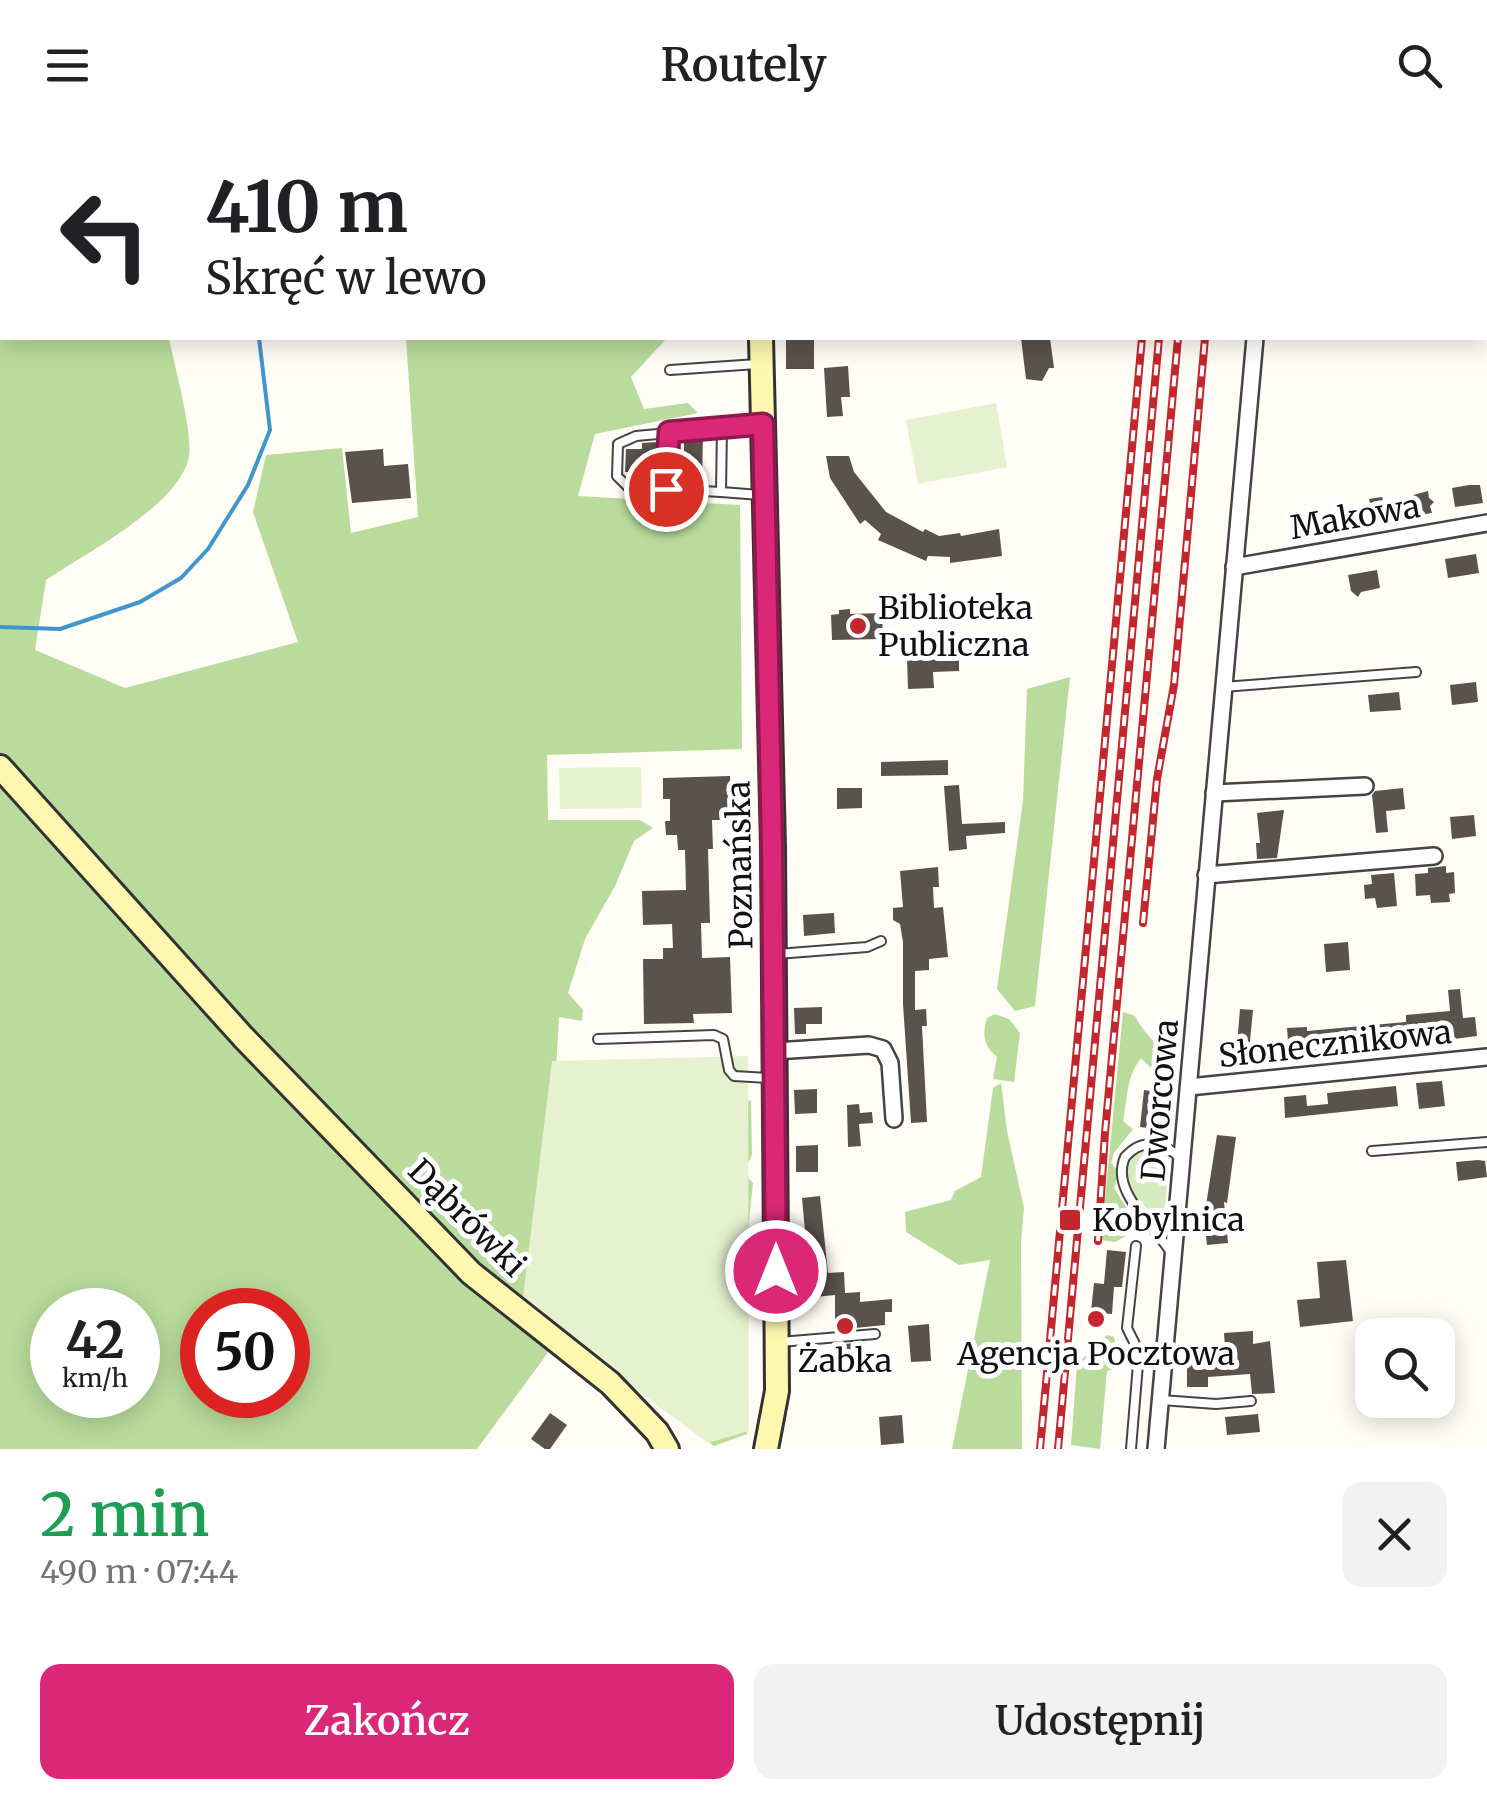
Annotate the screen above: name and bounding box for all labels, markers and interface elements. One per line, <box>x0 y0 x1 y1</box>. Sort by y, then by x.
text: Routely <box>660 37 827 93</box>
icon: menu <box>40 38 95 93</box>
icon: search <box>1392 38 1447 93</box>
text: 410 m <box>205 163 408 251</box>
icon: left <box>40 170 170 300</box>
text: Skręć w lewo <box>205 250 487 306</box>
pin <box>624 447 709 532</box>
icon: arrive <box>639 462 694 517</box>
street label: Makowa <box>1287 486 1423 548</box>
place label: Biblioteka Publiczna <box>878 588 1033 665</box>
marker: Biblioteka Publiczna <box>847 615 869 637</box>
street label: Poznańska <box>719 781 761 949</box>
street label: Słonecznikowa <box>1216 1012 1454 1076</box>
street label: Dworcowa <box>1133 1017 1187 1183</box>
street label: Dąbrówki <box>400 1151 534 1285</box>
place label: Kobylnica <box>1092 1200 1245 1240</box>
marker: Kobylnica <box>1057 1207 1083 1233</box>
position arrow <box>724 1219 828 1323</box>
speed limit sign: 50 <box>180 1288 310 1418</box>
marker: Agencja Pocztowa <box>1085 1308 1107 1330</box>
text: 42 <box>65 1309 125 1372</box>
marker: Żabka <box>834 1315 856 1337</box>
map controls <box>1355 1318 1455 1418</box>
button: search <box>1355 1318 1455 1418</box>
place label: Agencja Pocztowa <box>956 1334 1235 1374</box>
place label: Żabka <box>798 1341 892 1381</box>
text: km/h <box>62 1362 128 1394</box>
text: 2 min <box>40 1477 209 1552</box>
button: close <box>1342 1482 1447 1587</box>
text: 490 m · 07:44 <box>40 1552 238 1592</box>
button: Zakończ <box>40 1664 734 1779</box>
button: Udostępnij <box>754 1664 1447 1779</box>

